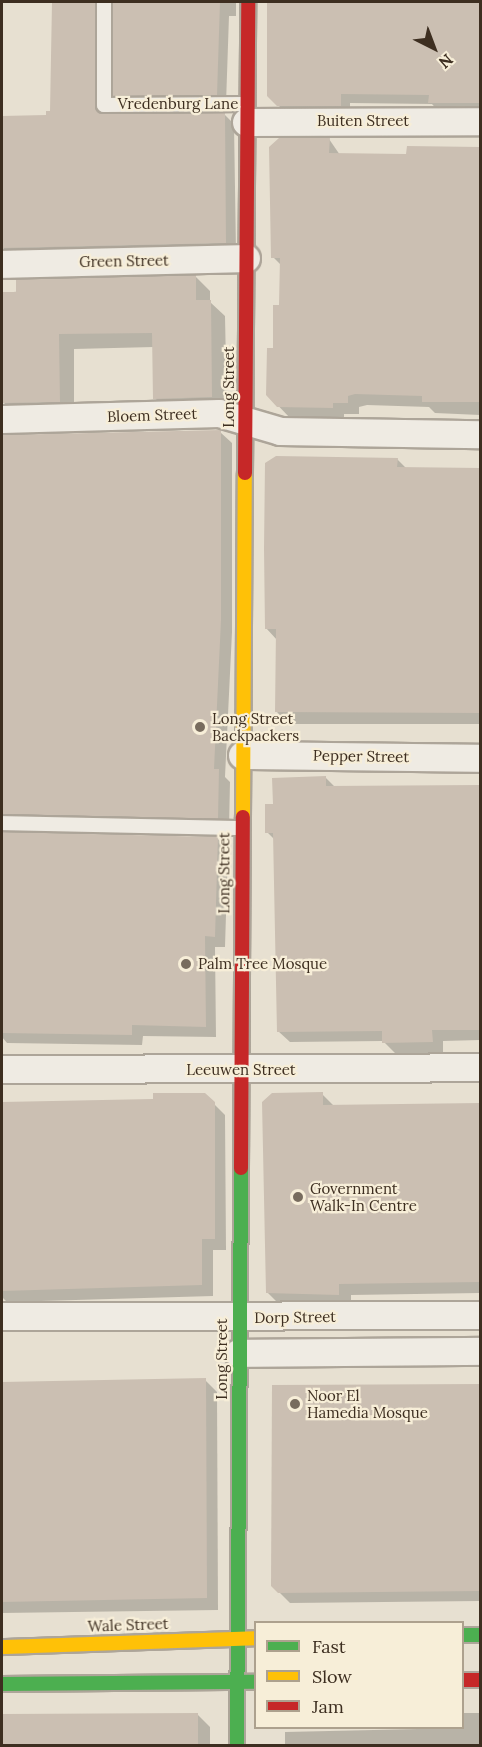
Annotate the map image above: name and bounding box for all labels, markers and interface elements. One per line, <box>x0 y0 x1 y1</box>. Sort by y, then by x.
north arrow <box>404 18 464 78</box>
text: N <box>435 50 457 73</box>
street label: Vredenburg Lane <box>118 95 238 113</box>
street label: Buiten Street <box>317 112 409 130</box>
street label: Green Street <box>79 251 169 271</box>
street label: Long Street <box>220 346 238 428</box>
street label: Bloem Street <box>107 404 197 426</box>
place label: Long Street Backpackers <box>212 709 299 744</box>
marker: Long Street Backpackers <box>193 720 207 734</box>
street label: Pepper Street <box>313 746 409 766</box>
street label: Long Street <box>215 832 233 914</box>
place label: Palm Tree Mosque <box>198 955 327 973</box>
marker: Palm Tree Mosque <box>179 957 193 971</box>
street label: Leeuwen Street <box>186 1061 296 1079</box>
place label: Government Walk-In Centre <box>310 1179 417 1214</box>
marker: Government Walk-In Centre <box>291 1190 305 1204</box>
street label: Dorp Street <box>254 1307 336 1327</box>
street label: Long Street <box>213 1318 231 1400</box>
place label: Noor El Hamedia Mosque <box>307 1386 428 1421</box>
marker: Noor El Hamedia Mosque <box>288 1397 302 1411</box>
street label: Wale Street <box>87 1615 169 1635</box>
legend <box>254 1621 464 1729</box>
text: Fast <box>312 1635 346 1658</box>
text: Slow <box>312 1665 352 1688</box>
text: Jam <box>312 1695 344 1718</box>

